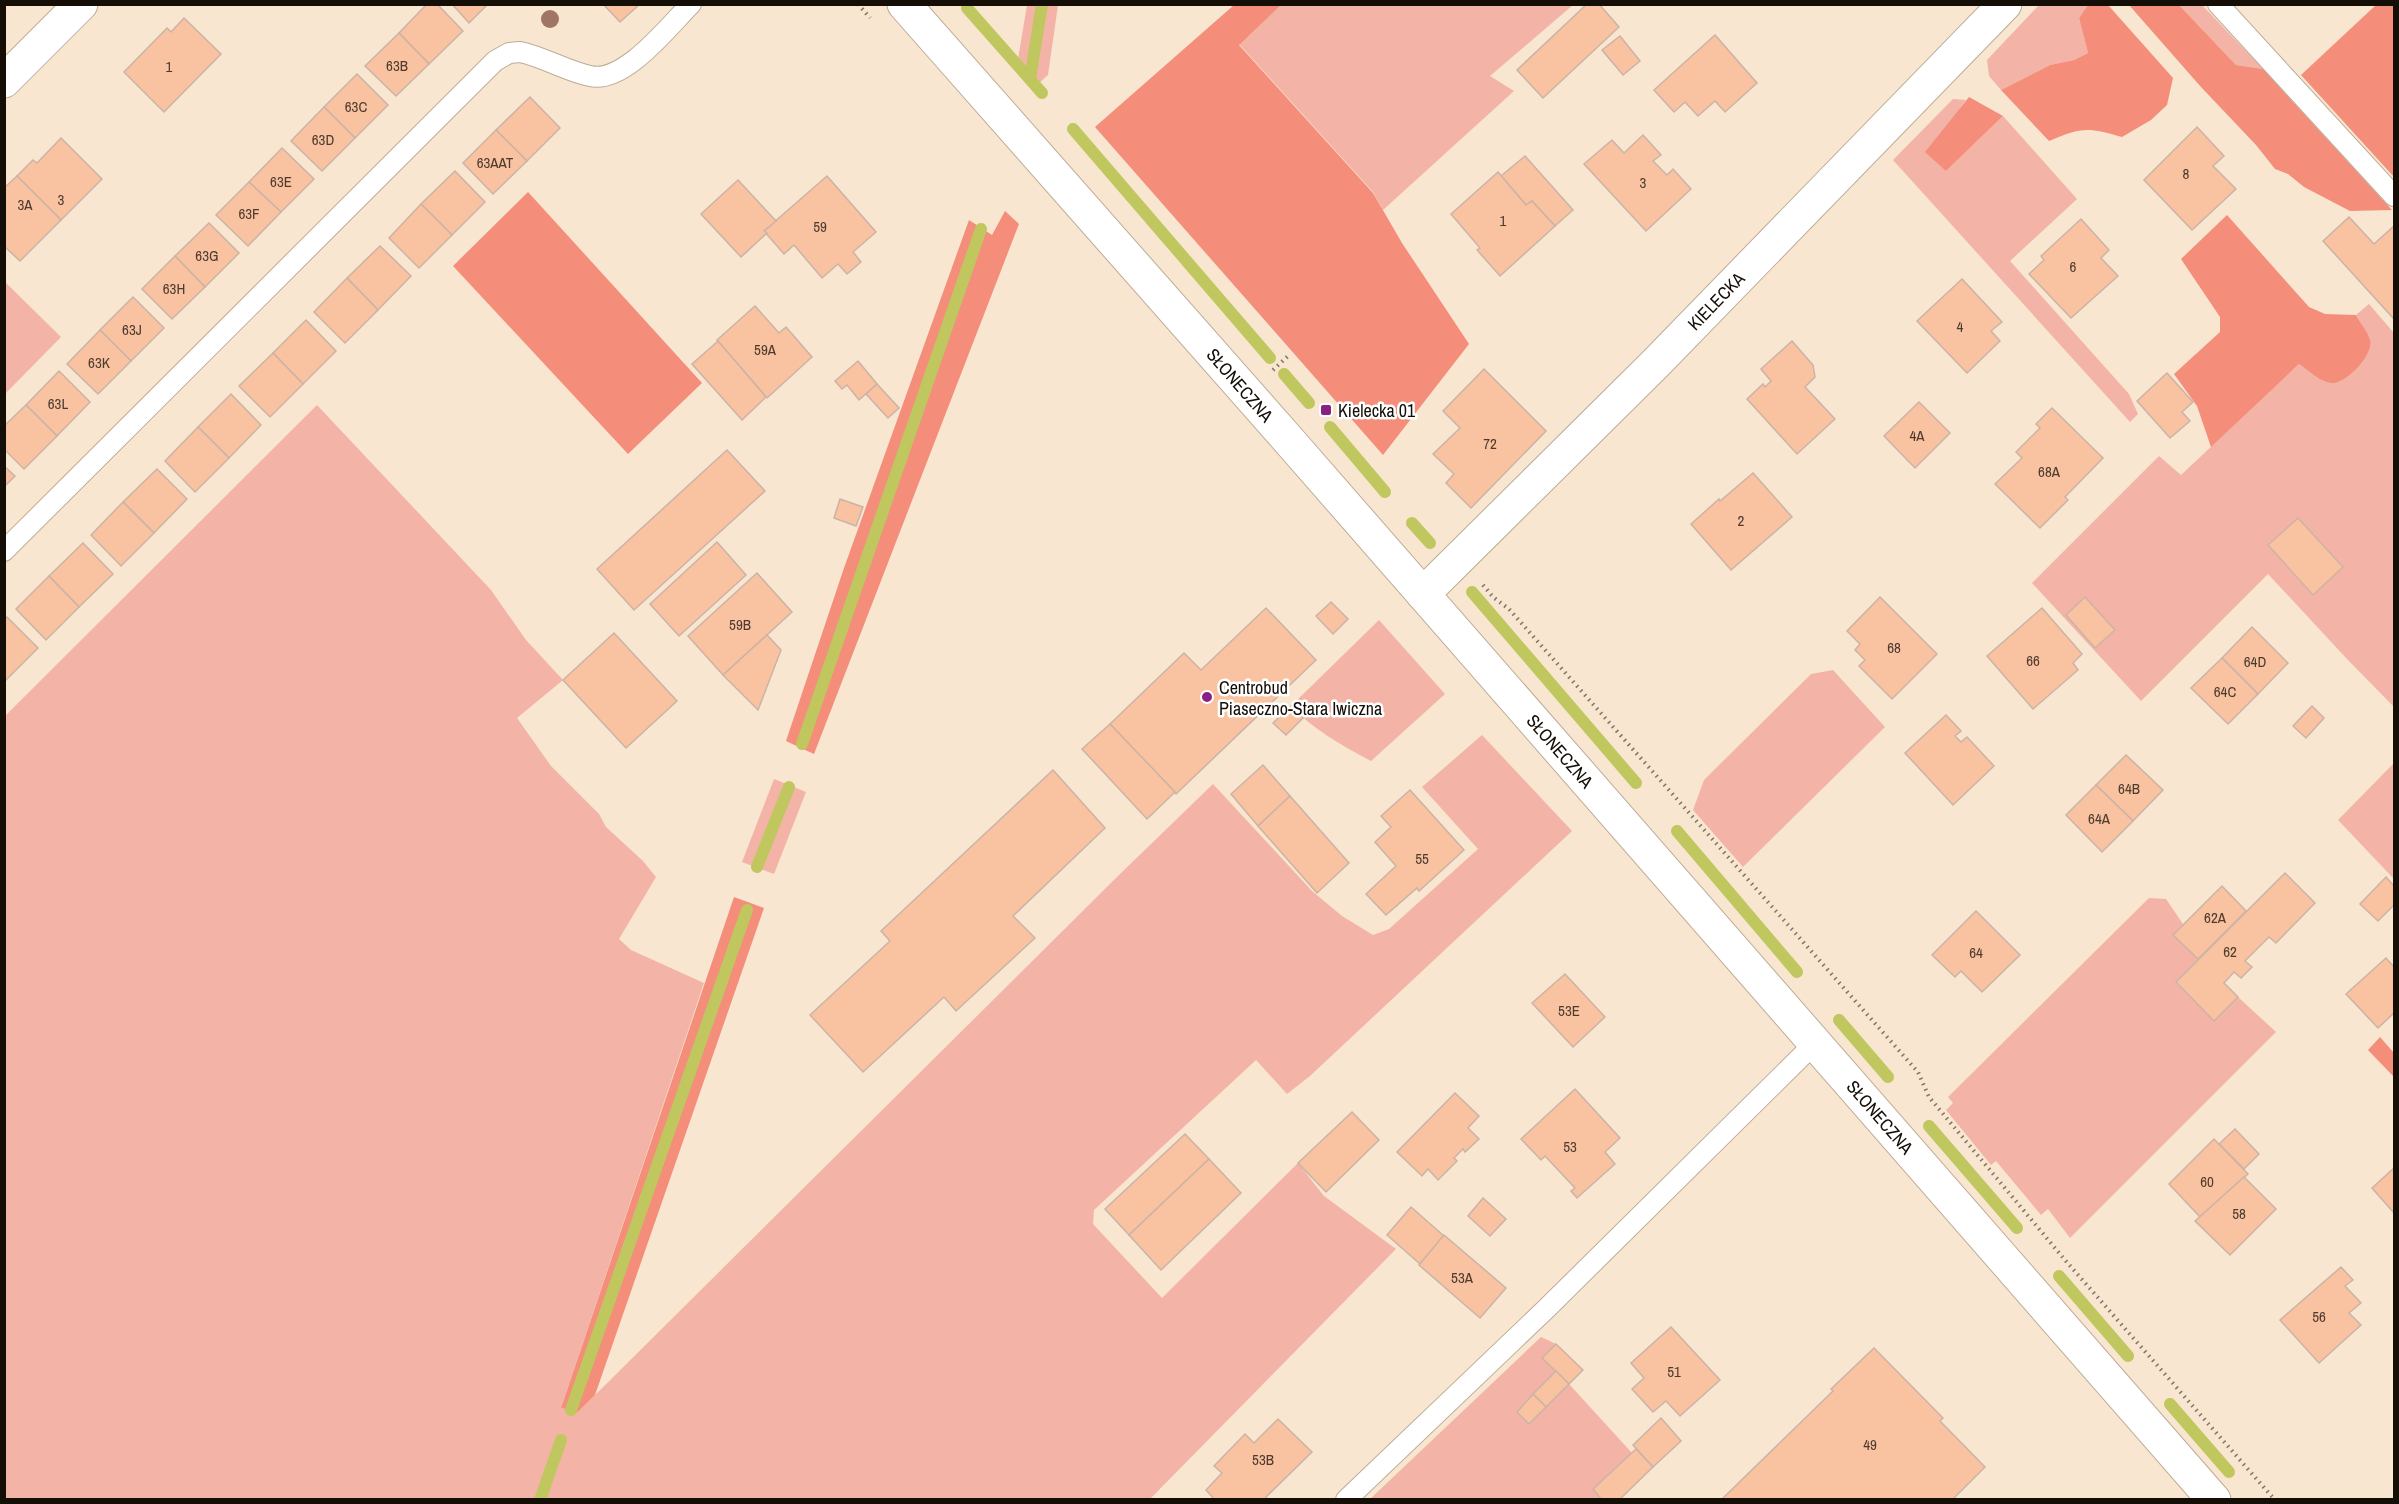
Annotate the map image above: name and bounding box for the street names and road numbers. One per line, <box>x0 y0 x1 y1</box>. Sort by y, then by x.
street label: KIELECKA <box>1682 266 1750 336</box>
street label: SŁONECZNA <box>1201 343 1279 427</box>
street label: SŁONECZNA <box>1521 709 1599 793</box>
street label: SŁONECZNA <box>1841 1075 1919 1159</box>

